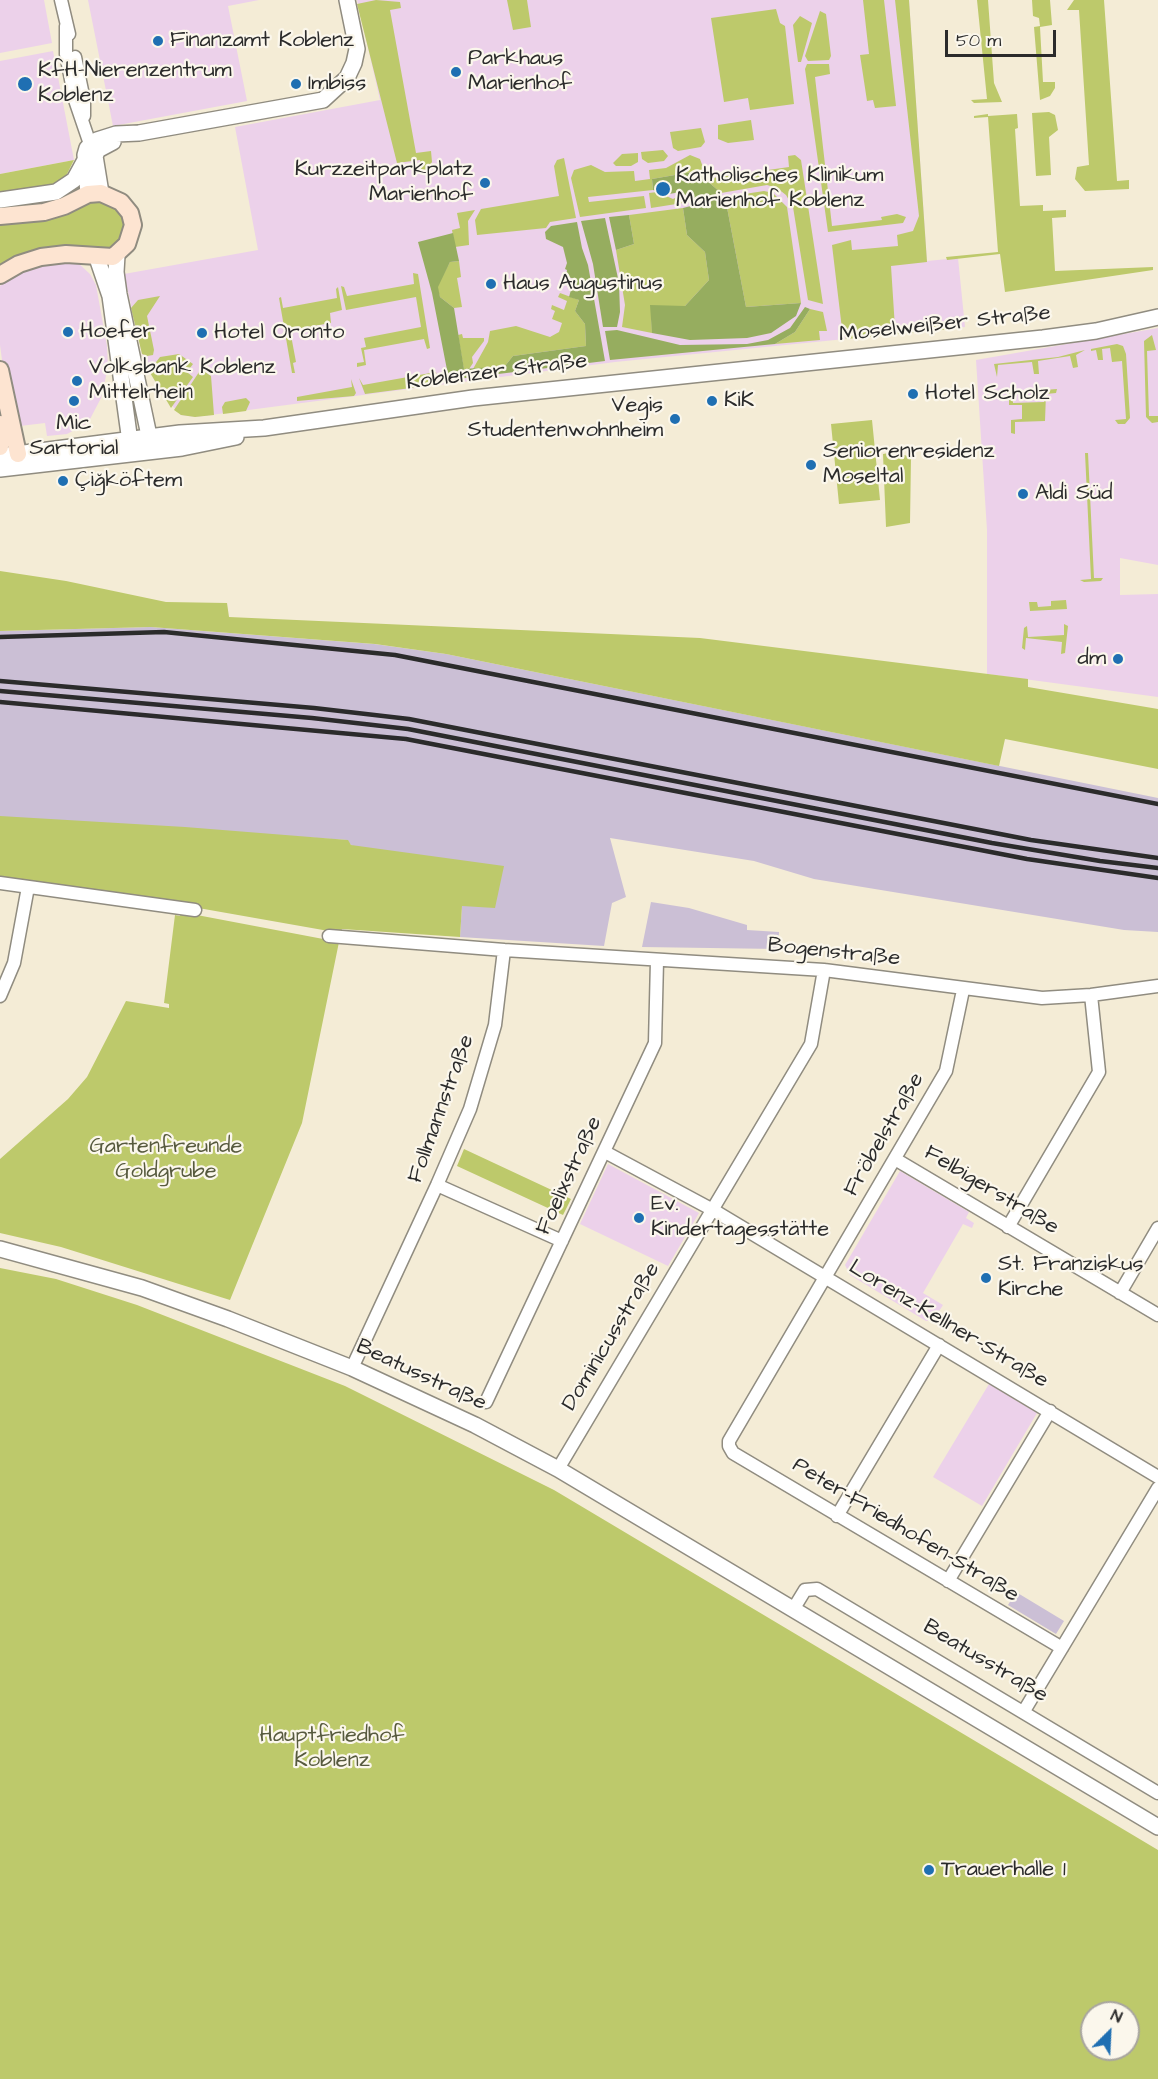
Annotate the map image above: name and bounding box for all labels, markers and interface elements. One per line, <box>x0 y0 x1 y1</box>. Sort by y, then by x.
scale bar <box>948 18 1059 56</box>
place label: Finanzamt Koblenz <box>170 28 354 54</box>
text: 50 m <box>956 28 1001 53</box>
marker: Finanzamt Koblenz <box>151 34 165 48</box>
place label: Parkhaus Marienhof <box>468 46 572 98</box>
place label: KfH-Nierenzentrum Koblenz <box>38 58 232 110</box>
marker: Parkhaus Marienhof <box>449 65 463 79</box>
place label: Imbiss <box>308 71 366 97</box>
marker: KfH-Nierenzentrum Koblenz <box>16 75 34 93</box>
marker: Imbiss <box>289 77 303 91</box>
place label: Kurzzeitparkplatz Marienhof <box>295 157 473 208</box>
place label: Katholisches Klinikum Marienhof Koblenz <box>676 163 883 214</box>
marker: Kurzzeitparkplatz Marienhof <box>478 176 492 190</box>
marker: Katholisches Klinikum Marienhof Koblenz <box>654 180 672 198</box>
place label: Haus Augustinus <box>503 271 663 297</box>
marker: Haus Augustinus <box>484 277 498 291</box>
street label: Moselweißer Straße <box>838 301 1052 349</box>
place label: Hoefer <box>80 319 155 345</box>
place label: Hotel Oronto <box>214 320 344 346</box>
marker: Hoefer <box>61 325 75 339</box>
marker: Hotel Oronto <box>195 326 209 340</box>
street label: Koblenzer Straße <box>405 349 589 397</box>
place label: Volksbank Koblenz Mittelrhein <box>89 355 275 406</box>
marker: Volksbank Koblenz Mittelrhein <box>70 374 84 388</box>
place label: Hotel Scholz <box>925 381 1049 407</box>
marker: Hotel Scholz <box>906 387 920 401</box>
place label: KiK <box>724 388 754 414</box>
place label: Vegis Studentenwohnheim <box>468 393 663 445</box>
marker: Mic Sartorial <box>67 394 81 408</box>
marker: KiK <box>705 394 719 408</box>
place label: Mic Sartorial <box>30 411 118 463</box>
marker: Vegis Studentenwohnheim <box>668 412 682 426</box>
place label: Seniorenresidenz Moseltal <box>823 439 994 490</box>
marker: Seniorenresidenz Moseltal <box>804 458 818 472</box>
place label: Çiğköftem <box>75 468 182 494</box>
marker: Çiğköftem <box>56 474 70 488</box>
place label: Aldi Süd <box>1035 481 1113 507</box>
marker: Aldi Süd <box>1016 487 1030 501</box>
place label: dm <box>1078 646 1106 672</box>
marker: dm <box>1111 652 1125 666</box>
street label: Bogenstraße <box>766 933 902 973</box>
street label: Follmannstraße <box>403 1031 481 1187</box>
street label: Fröbelstraße <box>839 1069 931 1201</box>
street label: Foelixstraße <box>531 1113 609 1239</box>
park label: Gartenfreunde Goldgrube <box>90 1134 242 1186</box>
street label: Felbigerstraße <box>919 1140 1063 1242</box>
place label: Ev. Kindertagesstätte <box>651 1192 829 1244</box>
marker: Ev. Kindertagesstätte <box>632 1211 646 1225</box>
place label: St. Franziskus Kirche <box>998 1252 1143 1304</box>
street label: Lorenz-Kellner-Straße <box>843 1255 1053 1395</box>
street label: Dominicusstraße <box>557 1258 667 1416</box>
marker: St. Franziskus Kirche <box>979 1271 993 1285</box>
street label: Beatusstraße <box>352 1334 490 1418</box>
street label: Peter-Friedhofen-Straße <box>787 1453 1023 1609</box>
street label: Beatusstraße <box>918 1614 1052 1710</box>
park label: Hauptfriedhof Koblenz <box>260 1723 404 1774</box>
place label: Trauerhalle 1 <box>941 1857 1066 1883</box>
marker: Trauerhalle 1 <box>922 1863 936 1877</box>
north arrow <box>1080 2001 1140 2061</box>
text: N <box>1107 2004 1126 2028</box>

